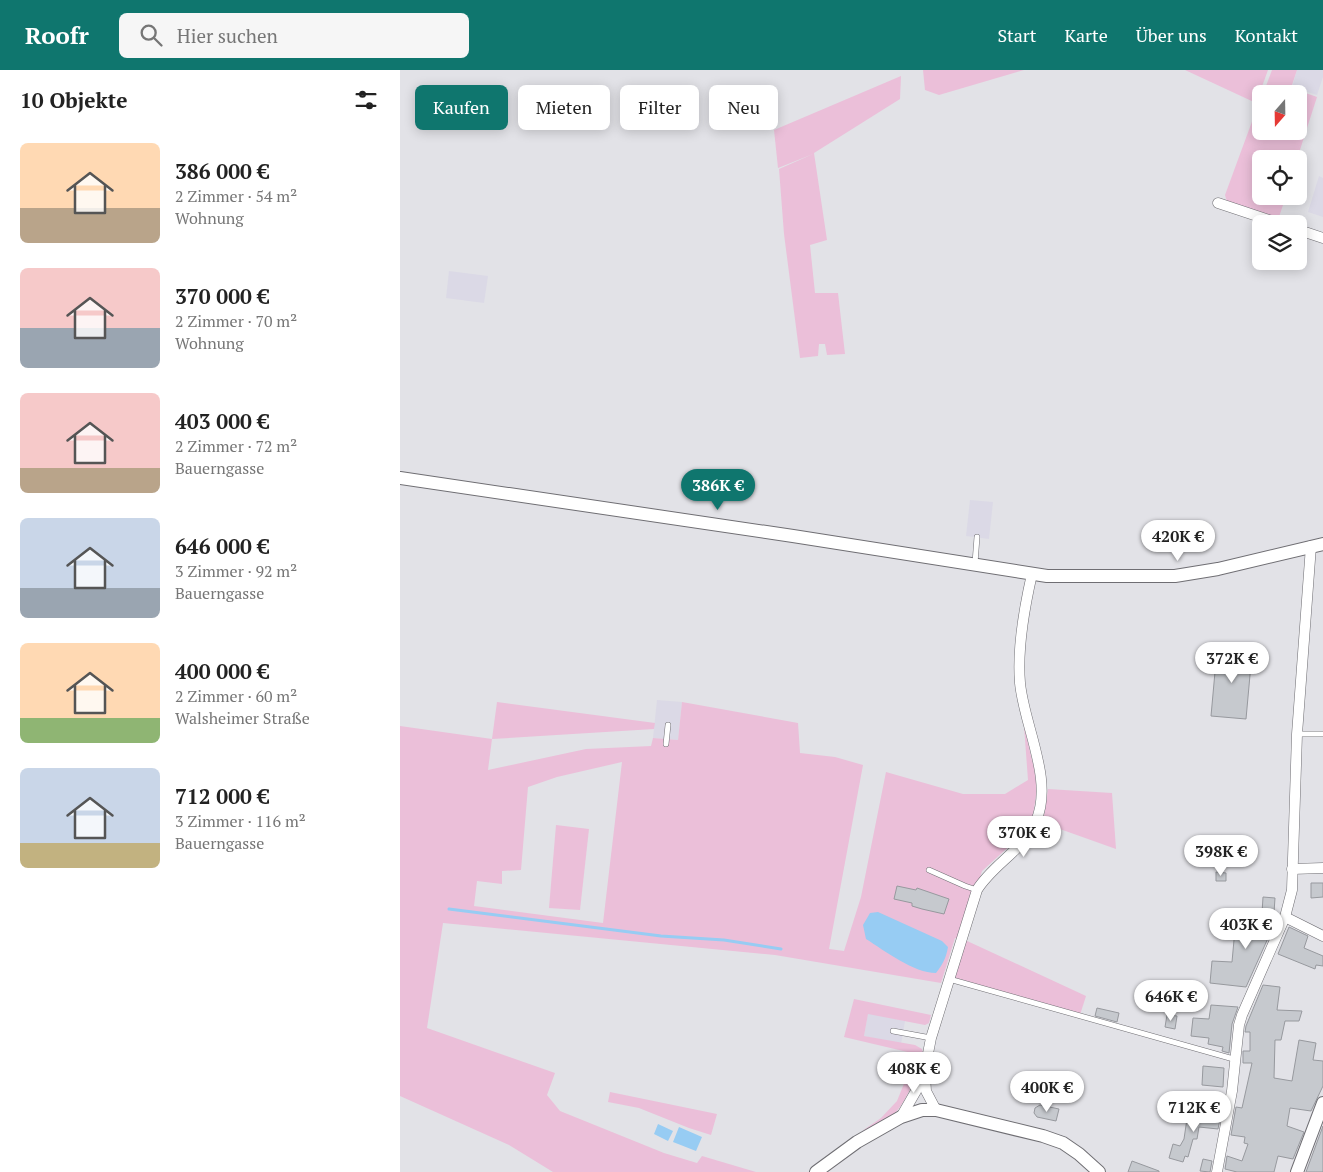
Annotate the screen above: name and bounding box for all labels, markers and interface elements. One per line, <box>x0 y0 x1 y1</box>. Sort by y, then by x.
search box <box>119 13 469 58</box>
text: Roofr <box>25 19 89 51</box>
icon: search <box>137 21 165 49</box>
text: Hier suchen <box>177 23 278 48</box>
text: Start <box>997 23 1036 47</box>
text: Karte <box>1064 23 1108 47</box>
text: Über uns <box>1136 23 1207 47</box>
text: Kontakt <box>1235 23 1298 47</box>
chip: Kaufen <box>415 85 508 130</box>
chip: Mieten <box>518 85 610 130</box>
chip: Filter <box>620 85 699 130</box>
chip: Neu <box>709 85 778 130</box>
north arrow <box>1252 85 1308 140</box>
map controls <box>1252 85 1307 270</box>
text: 10 Objekte <box>20 86 127 114</box>
icon: filters <box>352 86 380 114</box>
button: locate <box>1252 150 1307 205</box>
text: 386 000 € <box>175 157 269 185</box>
icon: home <box>60 163 120 223</box>
text: 2 Zimmer · 54 m² <box>175 185 297 207</box>
text: Wohnung <box>175 207 244 229</box>
button: layers <box>1252 215 1307 270</box>
text: 370 000 € <box>175 282 269 310</box>
icon: home <box>60 288 120 348</box>
text: 2 Zimmer · 70 m² <box>175 310 297 332</box>
text: Wohnung <box>175 332 244 354</box>
text: 403 000 € <box>175 407 269 435</box>
icon: home <box>60 413 120 473</box>
text: 2 Zimmer · 72 m² <box>175 435 297 457</box>
text: Bauerngasse <box>175 457 264 479</box>
pin: 386K € <box>677 468 759 511</box>
text: 386K € <box>692 474 744 496</box>
pin: 420K € <box>1137 520 1219 562</box>
text: 420K € <box>1152 525 1204 547</box>
text: 646 000 € <box>175 532 269 560</box>
icon: home <box>60 538 120 598</box>
text: 3 Zimmer · 92 m² <box>175 560 297 582</box>
text: Bauerngasse <box>175 582 264 604</box>
pin: 372K € <box>1191 642 1273 684</box>
text: 372K € <box>1206 647 1258 669</box>
text: 400 000 € <box>175 657 269 685</box>
icon: home <box>60 663 120 723</box>
text: 2 Zimmer · 60 m² <box>175 685 297 707</box>
text: Walsheimer Straße <box>175 707 310 729</box>
text: 712 000 € <box>175 782 269 810</box>
icon: home <box>60 788 120 848</box>
text: 3 Zimmer · 116 m² <box>175 810 306 832</box>
pin: 370K € <box>983 816 1065 858</box>
text: 370K € <box>998 821 1050 843</box>
text: Bauerngasse <box>175 832 264 854</box>
pin: 398K € <box>1180 834 1262 877</box>
text: 398K € <box>1195 840 1247 862</box>
pin: 403K € <box>1205 908 1287 950</box>
text: 403K € <box>1220 913 1272 935</box>
pin: 646K € <box>1130 980 1212 1022</box>
text: 646K € <box>1145 985 1197 1007</box>
pin: 408K € <box>873 1052 955 1094</box>
text: 408K € <box>888 1057 940 1079</box>
pin: 400K € <box>1006 1070 1088 1113</box>
text: 400K € <box>1021 1076 1073 1098</box>
pin: 712K € <box>1153 1090 1235 1133</box>
text: 712K € <box>1168 1096 1220 1118</box>

